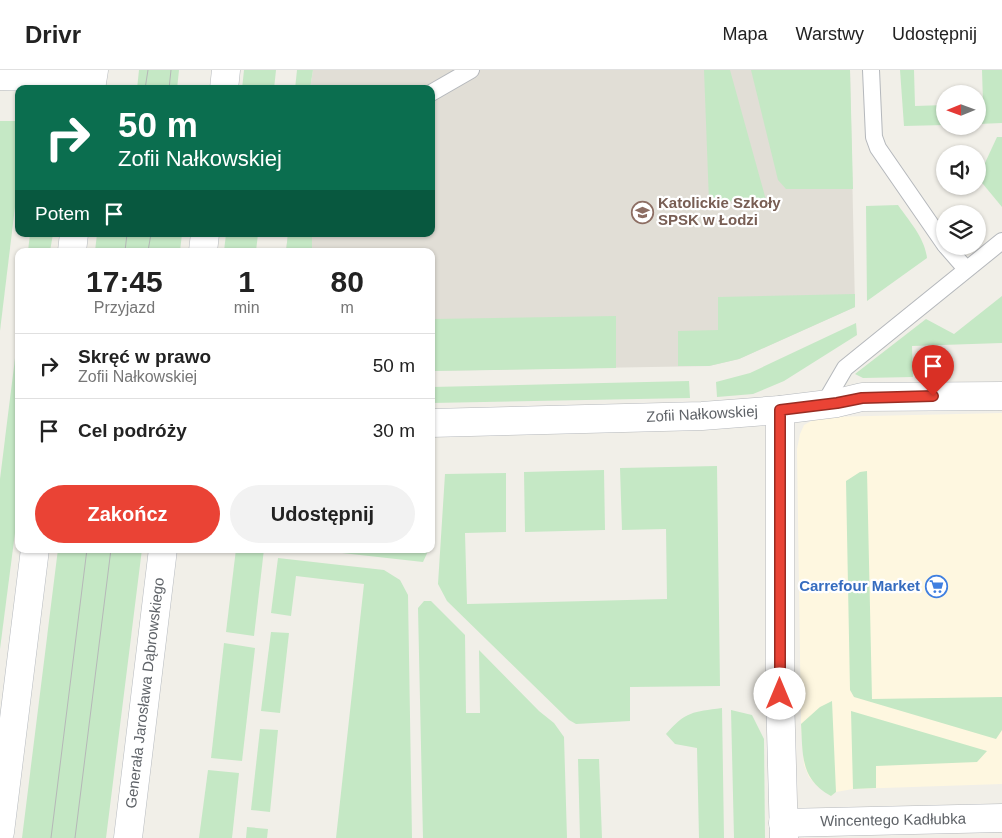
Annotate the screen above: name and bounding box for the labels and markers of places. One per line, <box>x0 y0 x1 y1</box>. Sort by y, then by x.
place label: Katolickie Szkoły SPSK w Łodzi <box>658 194 781 228</box>
school or university icon: Katolickie Szkoły SPSK w Łodzi <box>630 200 654 224</box>
pin <box>912 345 954 396</box>
supermarket icon: Carrefour Market <box>924 574 948 598</box>
place label: Carrefour Market <box>799 577 920 594</box>

